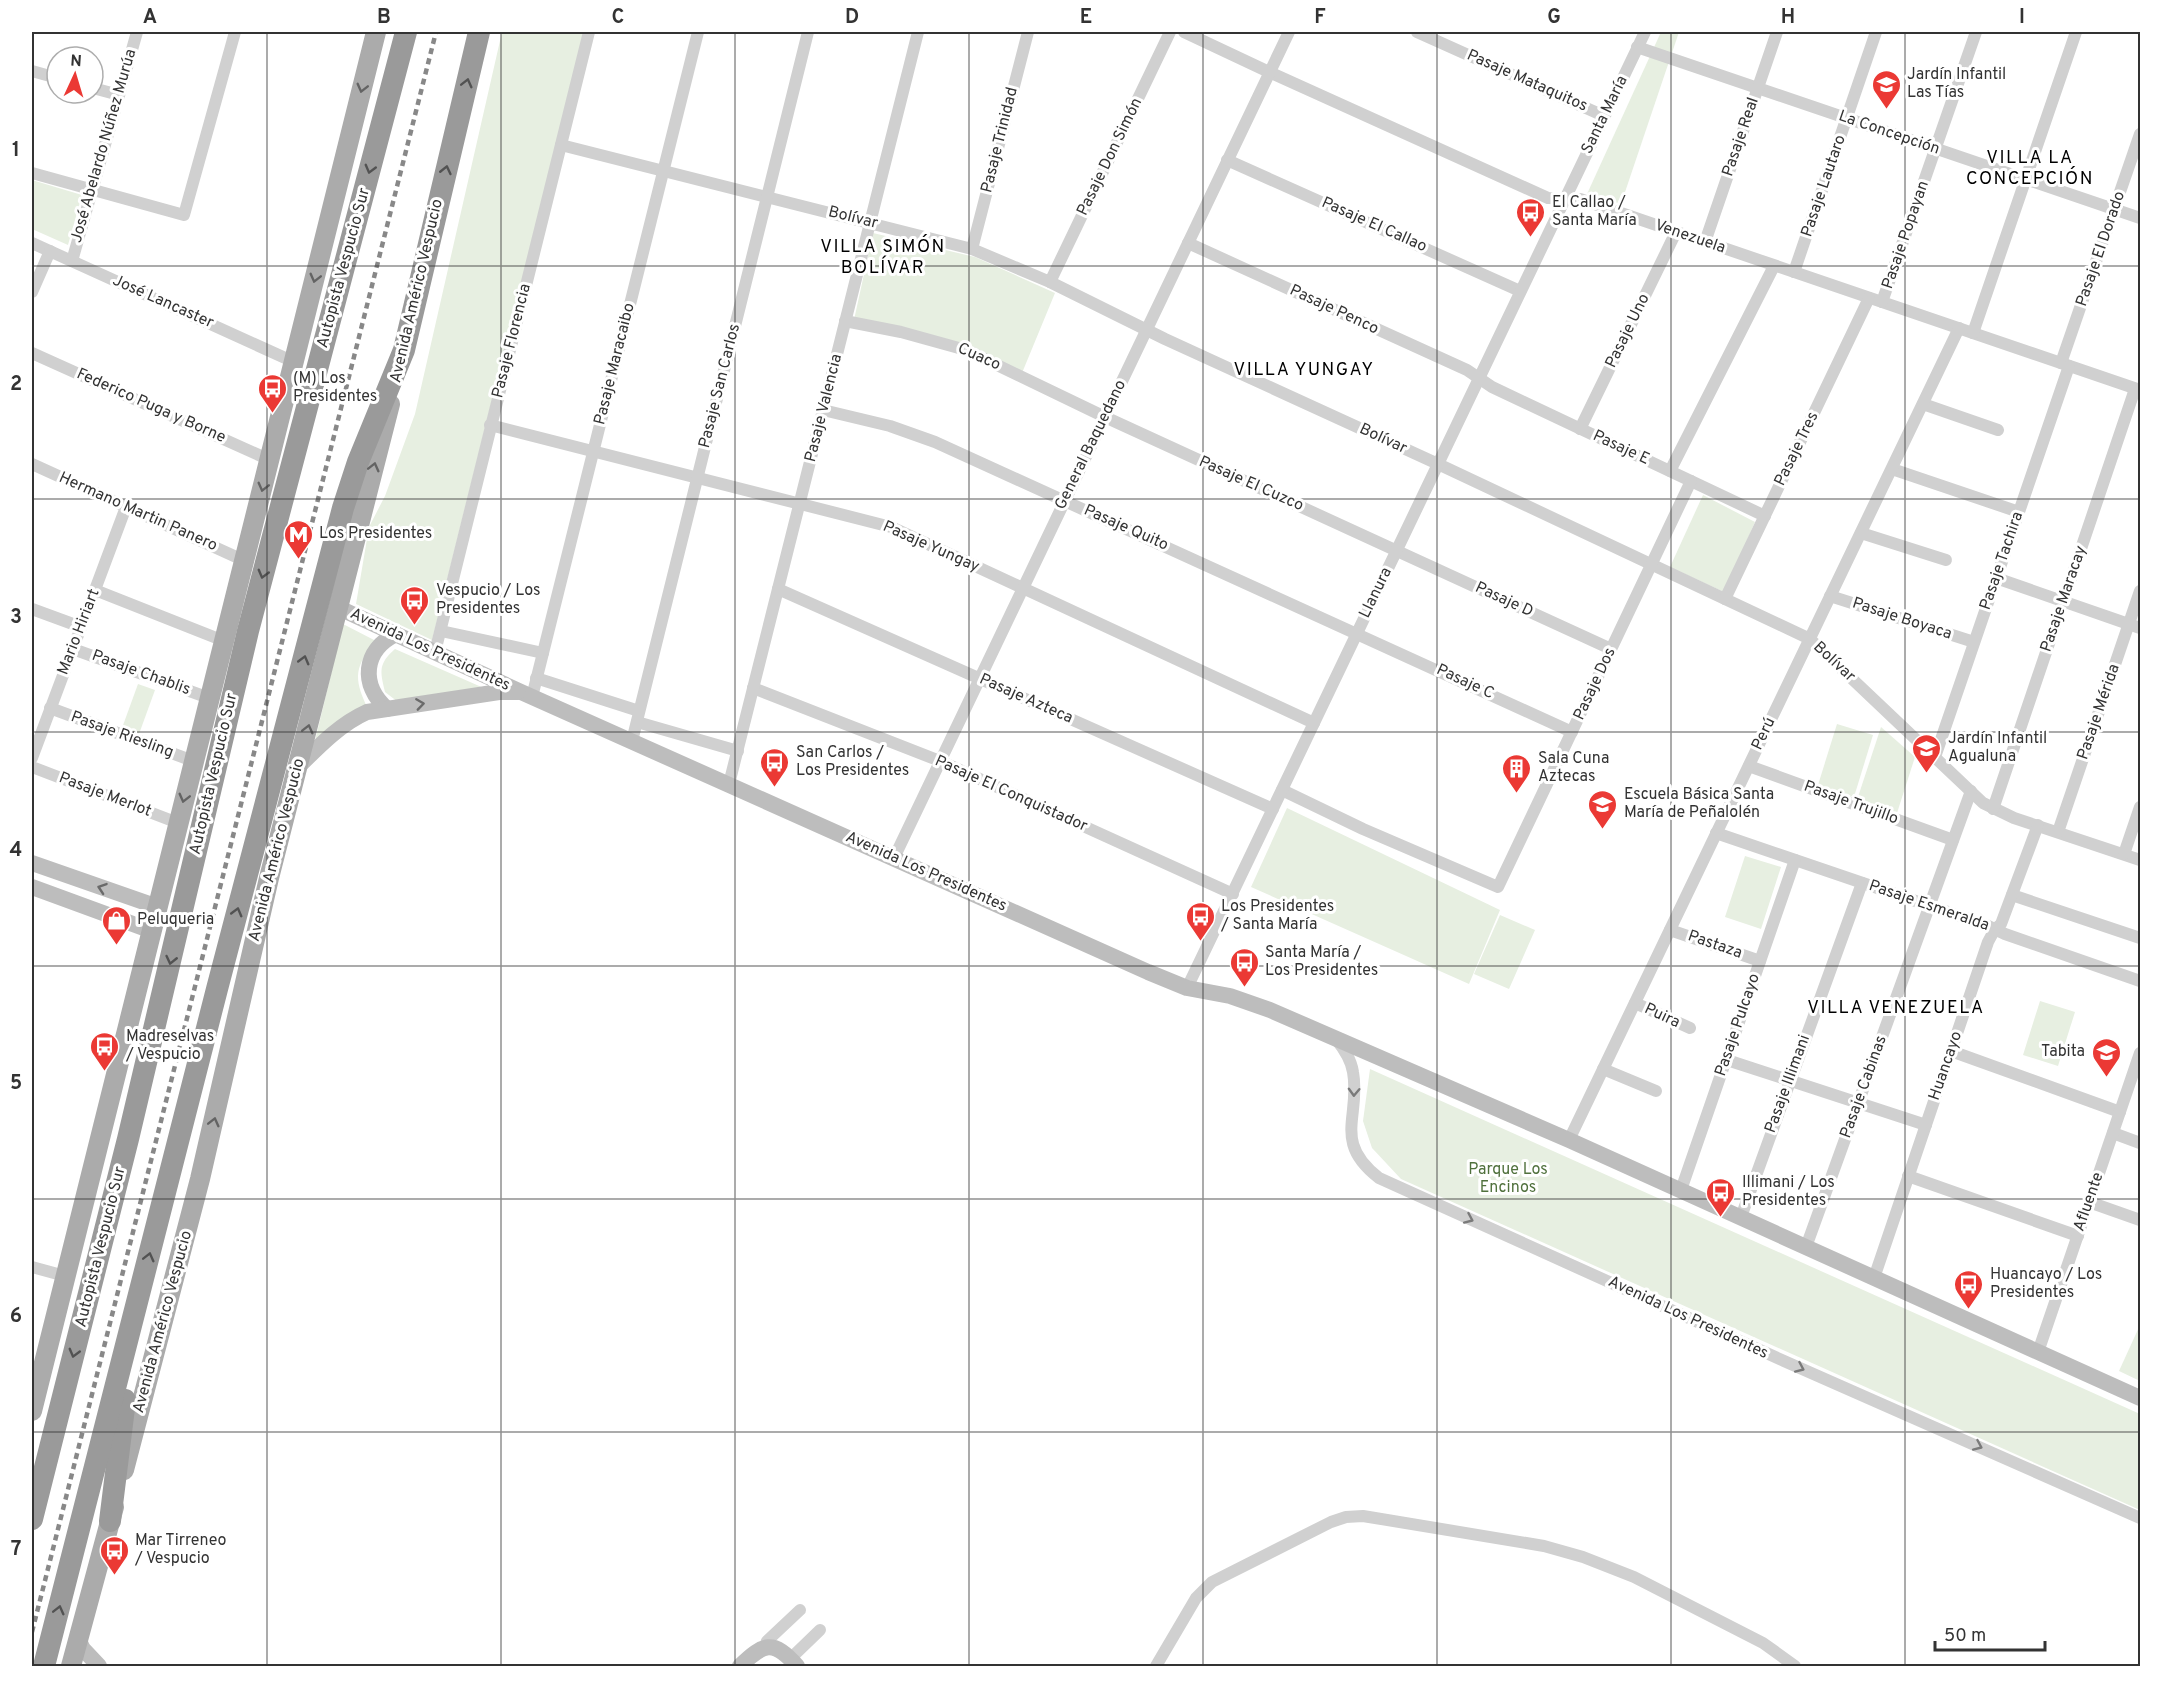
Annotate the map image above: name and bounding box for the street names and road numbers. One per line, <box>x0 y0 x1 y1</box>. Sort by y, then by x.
street label: Pasaje Mataquitos <box>1463 45 1591 117</box>
street label: José Abelardo Núñez Murúa <box>67 47 141 245</box>
street label: Santa María <box>1577 73 1633 157</box>
street label: Pasaje Trinidad <box>977 85 1023 195</box>
street label: Pasaje Don Simón <box>1073 95 1147 219</box>
street label: Pasaje Real <box>1718 95 1764 179</box>
street label: La Concepción <box>1836 106 1942 160</box>
street label: Pasaje Lautaro <box>1797 132 1851 240</box>
street label: Pasaje Popayan <box>1878 178 1934 292</box>
street label: Autopista Vespucio Sur <box>313 186 375 350</box>
street label: Pasaje El Dorado <box>2072 189 2130 309</box>
street label: Pasaje El Callao <box>1318 193 1430 257</box>
street label: Avenida Américo Vespucio <box>386 197 448 385</box>
street label: Bolívar <box>826 202 880 234</box>
street label: Venezuela <box>1652 216 1728 258</box>
street label: José Lancaster <box>109 271 217 333</box>
street label: Pasaje Penco <box>1286 281 1382 339</box>
street label: Pasaje Florencia <box>488 282 536 400</box>
street label: Pasaje Uno <box>1601 291 1655 371</box>
street label: Pasaje Maracaibo <box>590 301 640 427</box>
street label: Pasaje San Carlos <box>695 322 745 450</box>
street label: Cuaco <box>954 339 1004 375</box>
street label: Pasaje Valencia <box>801 352 847 464</box>
street label: Federico Puga y Borne <box>73 364 229 448</box>
street label: General Baquedano <box>1051 377 1131 513</box>
street label: Pasaje Tres <box>1770 409 1824 489</box>
street label: Bolívar <box>1356 419 1410 459</box>
street label: Pasaje E <box>1589 426 1653 470</box>
street label: Pasaje El Cuzco <box>1195 452 1307 516</box>
street label: Hermano Martin Panero <box>56 468 220 556</box>
street label: Pasaje Quito <box>1081 500 1171 556</box>
street label: Pasaje Tachira <box>1976 509 2028 613</box>
street label: Pasaje Yungay <box>880 517 982 577</box>
street label: Pasaje Maracay <box>2036 543 2092 655</box>
street label: Llanura <box>1355 564 1397 622</box>
street label: Pasaje D <box>1472 578 1536 622</box>
street label: Mario Hiriart <box>53 586 105 678</box>
street label: Pasaje Boyaca <box>1850 594 1954 644</box>
street label: Avenida Los Presidentes <box>347 604 513 696</box>
street label: Bolívar <box>1809 637 1859 687</box>
street label: Pasaje Dos <box>1569 644 1621 724</box>
street label: Pasaje Chablis <box>89 646 193 700</box>
street label: Pasaje C <box>1433 660 1497 704</box>
street label: Pasaje Mérida <box>2073 661 2125 763</box>
street label: Pasaje Azteca <box>976 669 1076 729</box>
street label: Autopista Vespucio Sur <box>186 691 242 857</box>
street label: Pasaje Riesling <box>68 707 176 763</box>
street label: Perú <box>1748 714 1780 754</box>
street label: Pasaje El Conquistador <box>932 751 1090 837</box>
street label: Avenida Américo Vespucio <box>245 756 309 944</box>
street label: Pasaje Merlot <box>56 768 154 822</box>
street label: Pasaje Trujillo <box>1801 777 1901 829</box>
street label: Avenida Los Presidentes <box>842 827 1010 917</box>
street label: Pasaje Esmeralda <box>1866 876 1992 936</box>
street label: Pastaza <box>1685 926 1745 964</box>
street label: Pasaje Pulcayo <box>1711 971 1765 1079</box>
street label: Puira <box>1641 999 1683 1033</box>
street label: Huancayo <box>1925 1029 1967 1103</box>
street label: Pasaje Illimani <box>1761 1032 1815 1136</box>
street label: Pasaje Cabinas <box>1836 1033 1892 1141</box>
street label: Autopista Vespucio Sur <box>71 1165 131 1329</box>
street label: Afluente <box>2070 1170 2108 1234</box>
street label: Avenida Américo Vespucio <box>129 1229 197 1415</box>
street label: Avenida Los Presidentes <box>1605 1272 1771 1364</box>

